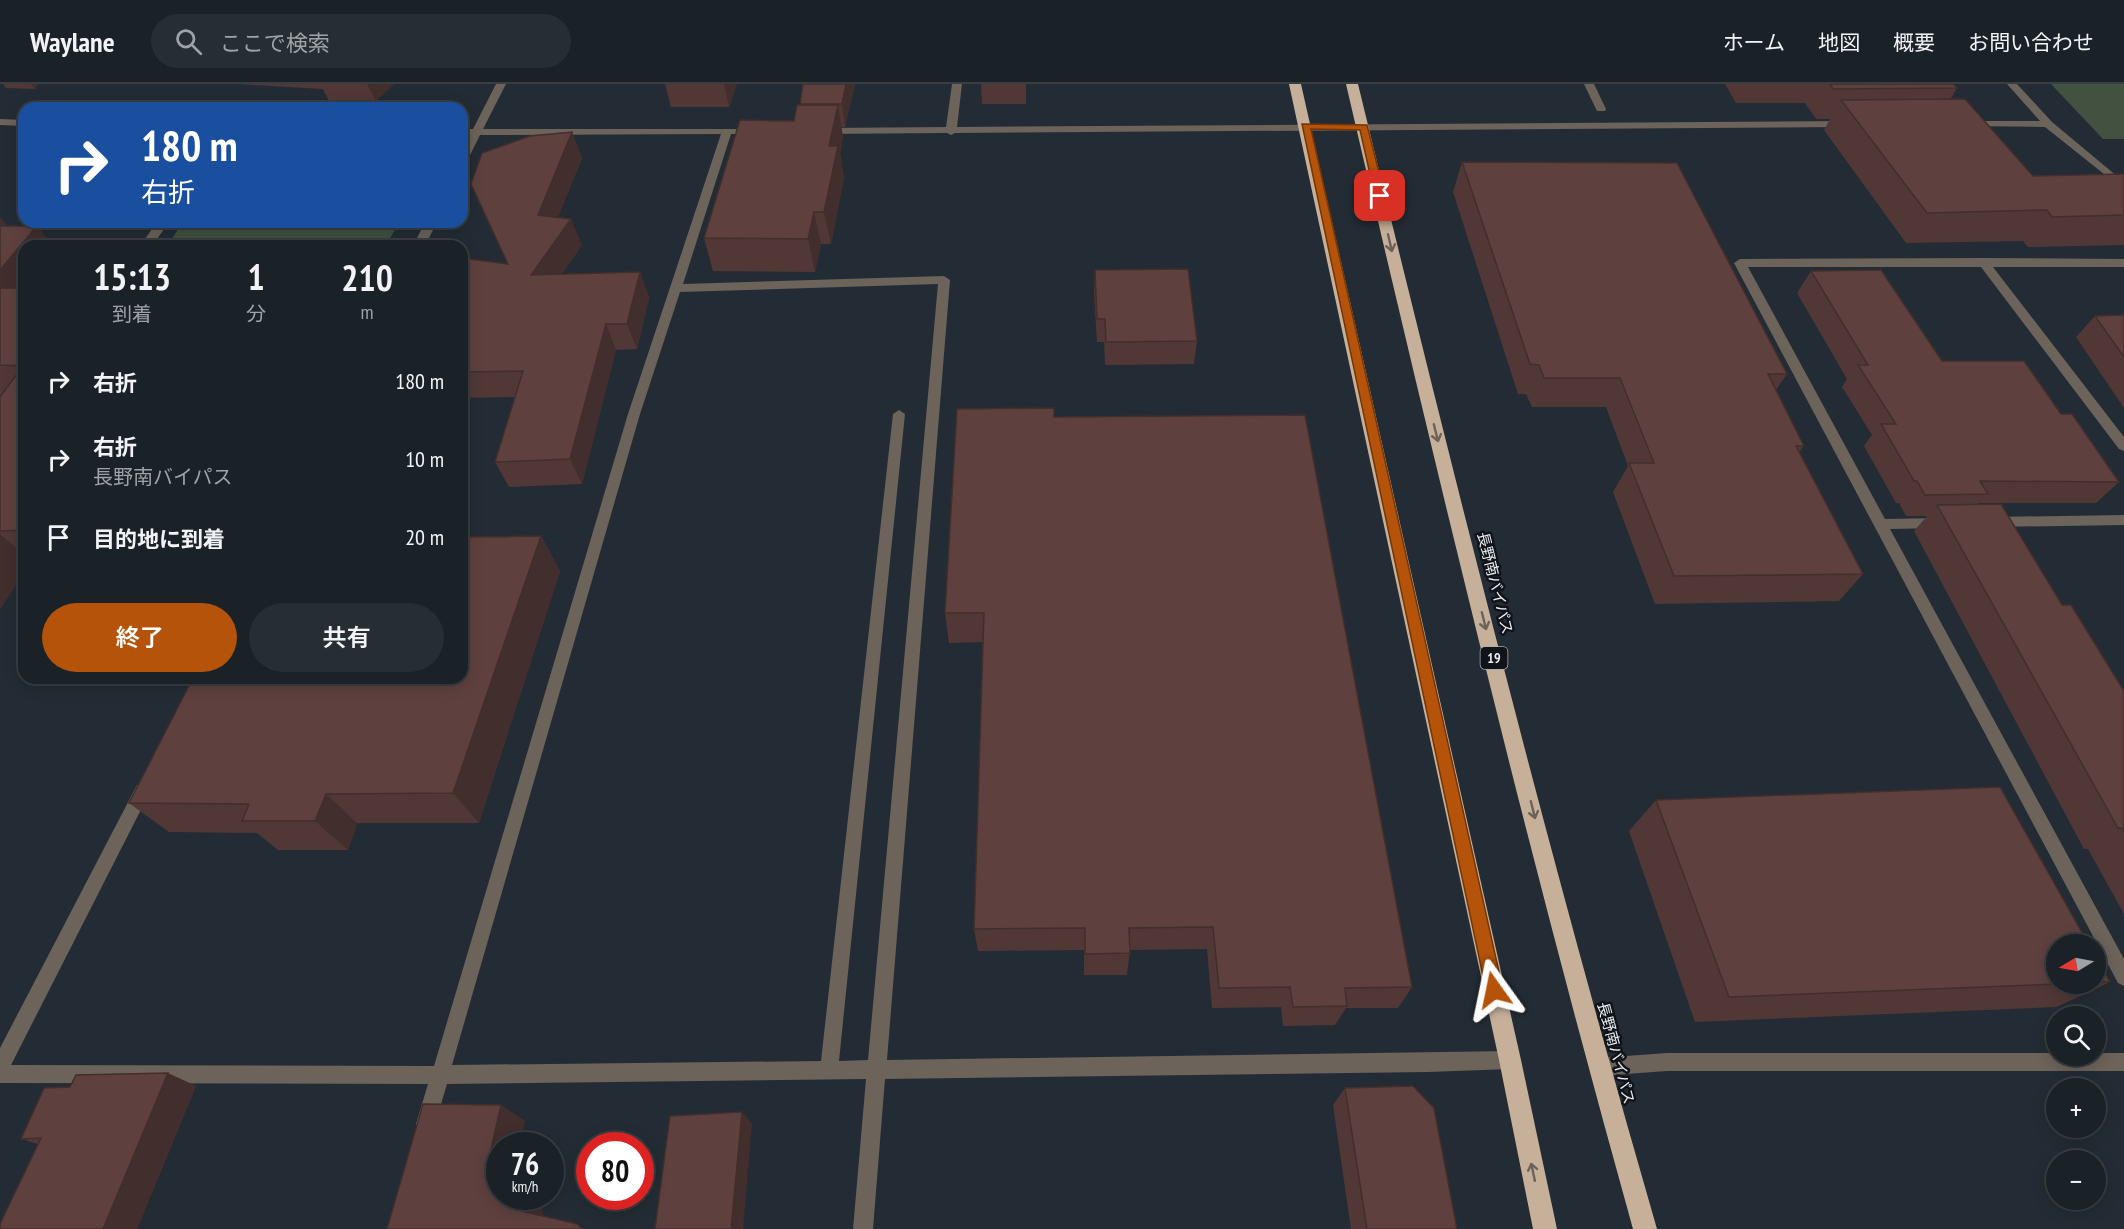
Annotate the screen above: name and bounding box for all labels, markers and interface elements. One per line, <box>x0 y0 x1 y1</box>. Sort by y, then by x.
search box <box>151 14 571 68</box>
text: Waylane <box>30 23 115 60</box>
icon: search <box>172 25 205 58</box>
text: ここで検索 <box>220 29 330 57</box>
text: ホーム <box>1723 29 1785 56</box>
text: 地図 <box>1818 29 1860 56</box>
text: 概要 <box>1893 29 1935 56</box>
text: お問い合わせ <box>1968 29 2094 56</box>
text: 180 m <box>141 118 238 173</box>
icon: right <box>42 126 120 204</box>
pin <box>1354 170 1405 221</box>
text: 右折 <box>141 175 195 209</box>
icon: arrive <box>1363 179 1396 212</box>
one-way arrow <box>1385 233 1397 252</box>
text: 15:13 <box>93 253 171 300</box>
text: 1 <box>248 253 265 300</box>
text: 210 <box>341 254 393 301</box>
text: m <box>361 299 374 325</box>
text: 到着 <box>112 301 152 327</box>
text: 分 <box>246 301 266 327</box>
icon: right <box>42 365 75 398</box>
text: 180 m <box>395 367 444 395</box>
text: 右折 <box>93 369 137 397</box>
one-way arrow <box>1430 423 1442 442</box>
text: 右折 <box>93 433 137 461</box>
icon: right <box>42 443 75 476</box>
text: 10 m <box>405 445 444 473</box>
text: 長野南バイパス <box>93 464 233 490</box>
icon: arrive <box>42 521 75 554</box>
text: 20 m <box>405 523 444 551</box>
text: 目的地に到着 <box>93 525 225 553</box>
street label: 長野南バイパス <box>1474 530 1517 636</box>
button: 終了 <box>42 603 237 672</box>
button: 共有 <box>249 603 444 672</box>
one-way arrow <box>1479 612 1491 631</box>
road number: 19 <box>1480 647 1508 669</box>
one-way arrow <box>1527 800 1539 819</box>
north arrow <box>2046 934 2106 994</box>
map controls <box>2046 934 2106 1210</box>
position arrow <box>1462 958 1526 1022</box>
street label: 長野南バイパス <box>1594 1000 1639 1106</box>
button: search <box>2046 1006 2106 1066</box>
button: + <box>2046 1078 2106 1138</box>
speed limit sign: 80 <box>576 1132 654 1210</box>
text: 76 <box>511 1144 539 1183</box>
button: − <box>2046 1150 2106 1210</box>
one-way arrow <box>1527 1162 1538 1182</box>
text: km/h <box>512 1177 538 1196</box>

